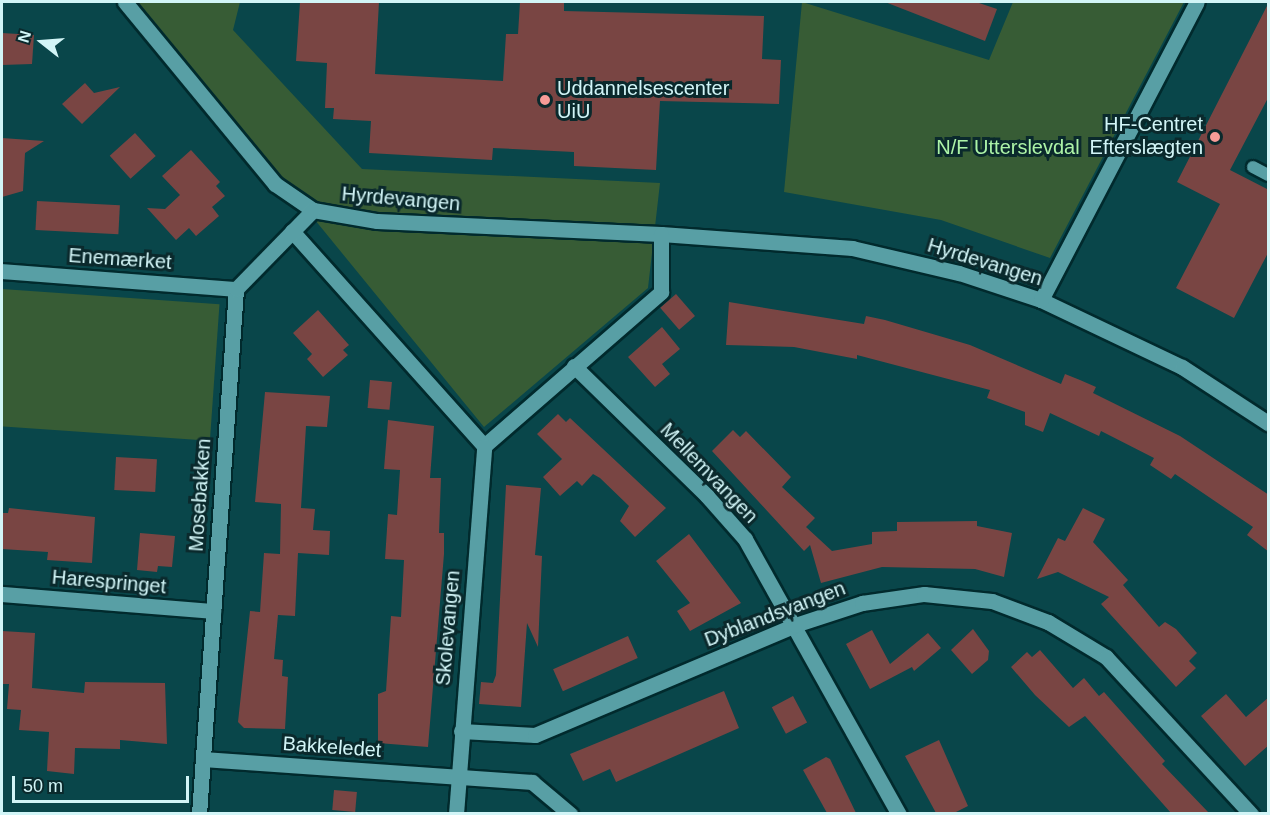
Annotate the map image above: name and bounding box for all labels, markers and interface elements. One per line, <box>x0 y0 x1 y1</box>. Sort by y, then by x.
north arrow <box>12 12 72 72</box>
text: N <box>14 29 34 45</box>
place label: Uddannelsescenter UiU <box>557 77 729 124</box>
marker: Uddannelsescenter UiU <box>538 93 552 107</box>
place label: HF-Centret Efterslægten <box>1090 113 1203 160</box>
marker: HF-Centret Efterslægten <box>1208 130 1222 144</box>
park label: N/F Utterslevdal <box>936 135 1080 159</box>
street label: Hyrdevangen <box>341 182 461 216</box>
street label: Hyrdevangen <box>925 233 1045 291</box>
street label: Enemærket <box>68 243 172 275</box>
street label: Mellemvangen <box>655 418 763 528</box>
street label: Mosebakken <box>184 438 216 552</box>
street label: Harespringet <box>51 565 167 599</box>
street label: Skolevangen <box>431 569 465 687</box>
street label: Dyblandsvangen <box>701 576 849 652</box>
street label: Bakkeledet <box>282 732 382 762</box>
scale bar <box>15 764 192 802</box>
text: 50 m <box>23 776 63 796</box>

